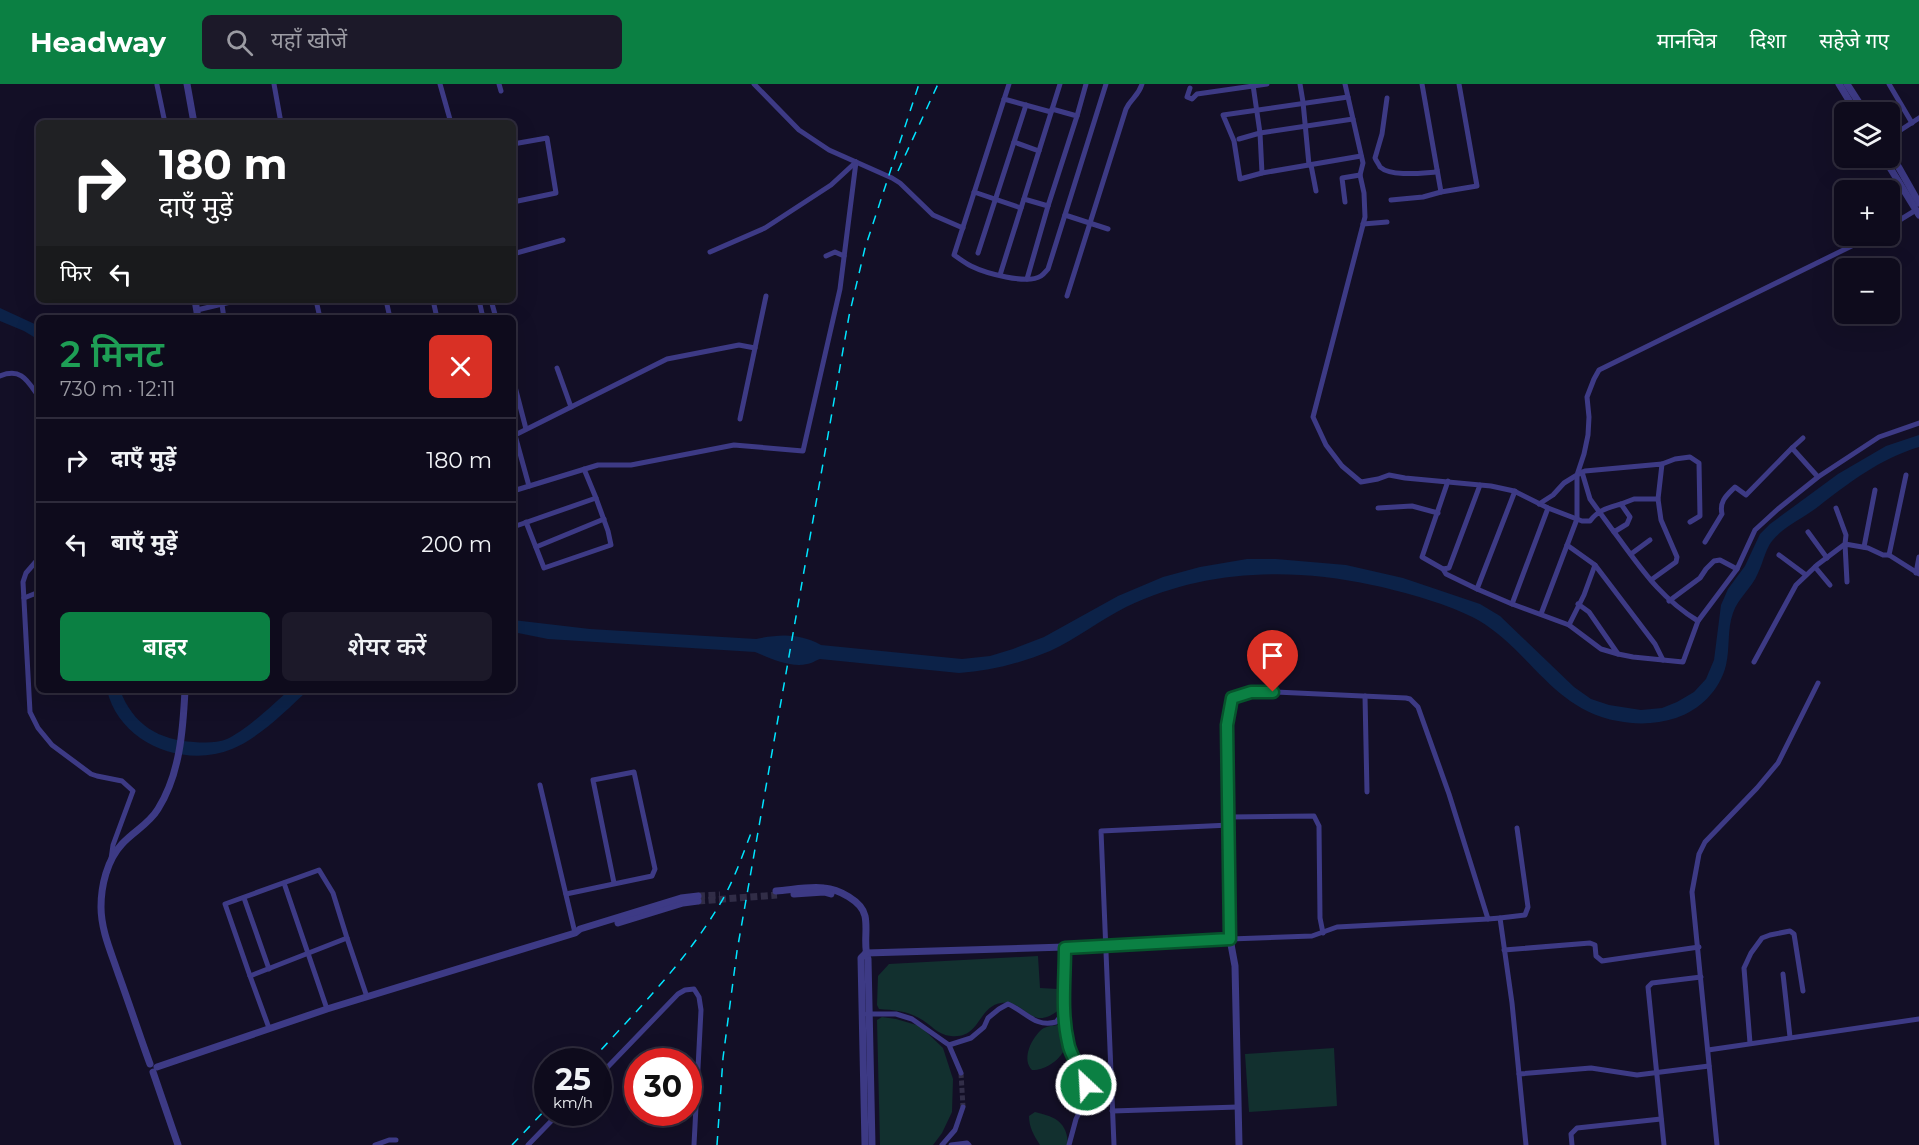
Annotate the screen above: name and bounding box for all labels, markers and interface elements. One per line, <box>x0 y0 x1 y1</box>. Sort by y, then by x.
search box <box>202 15 622 69</box>
text: Headway <box>30 25 166 59</box>
icon: search <box>223 26 256 59</box>
text: यहाँ खोजें <box>271 27 347 54</box>
text: मानचित्र <box>1657 28 1717 53</box>
text: दिशा <box>1750 28 1786 53</box>
text: सहेजे गए <box>1819 28 1889 53</box>
map controls <box>1834 102 1900 324</box>
button: layers <box>1834 102 1900 168</box>
text: 180 m <box>159 138 288 190</box>
icon: right <box>60 144 138 222</box>
button: + <box>1834 180 1900 246</box>
text: दाएँ मुड़ें <box>159 190 233 223</box>
icon: left <box>104 258 137 291</box>
button: − <box>1834 258 1900 324</box>
text: फिर <box>60 260 92 287</box>
text: 2 मिनट <box>60 332 164 376</box>
button: close <box>429 335 492 398</box>
text: 730 m · 12:11 <box>60 377 175 401</box>
icon: right <box>60 444 93 477</box>
text: दाएँ मुड़ें <box>111 445 176 472</box>
text: 180 m <box>426 447 492 474</box>
icon: left <box>60 528 93 561</box>
text: बाएँ मुड़ें <box>111 529 178 556</box>
text: 200 m <box>421 531 492 558</box>
button: बाहर <box>60 612 270 681</box>
button: शेयर करें <box>282 612 492 681</box>
pin <box>1247 630 1298 692</box>
icon: arrive <box>1256 639 1289 672</box>
speed limit sign: 30 <box>624 1048 702 1126</box>
position arrow <box>1054 1053 1118 1117</box>
text: 25 <box>555 1061 591 1098</box>
text: km/h <box>553 1093 593 1112</box>

